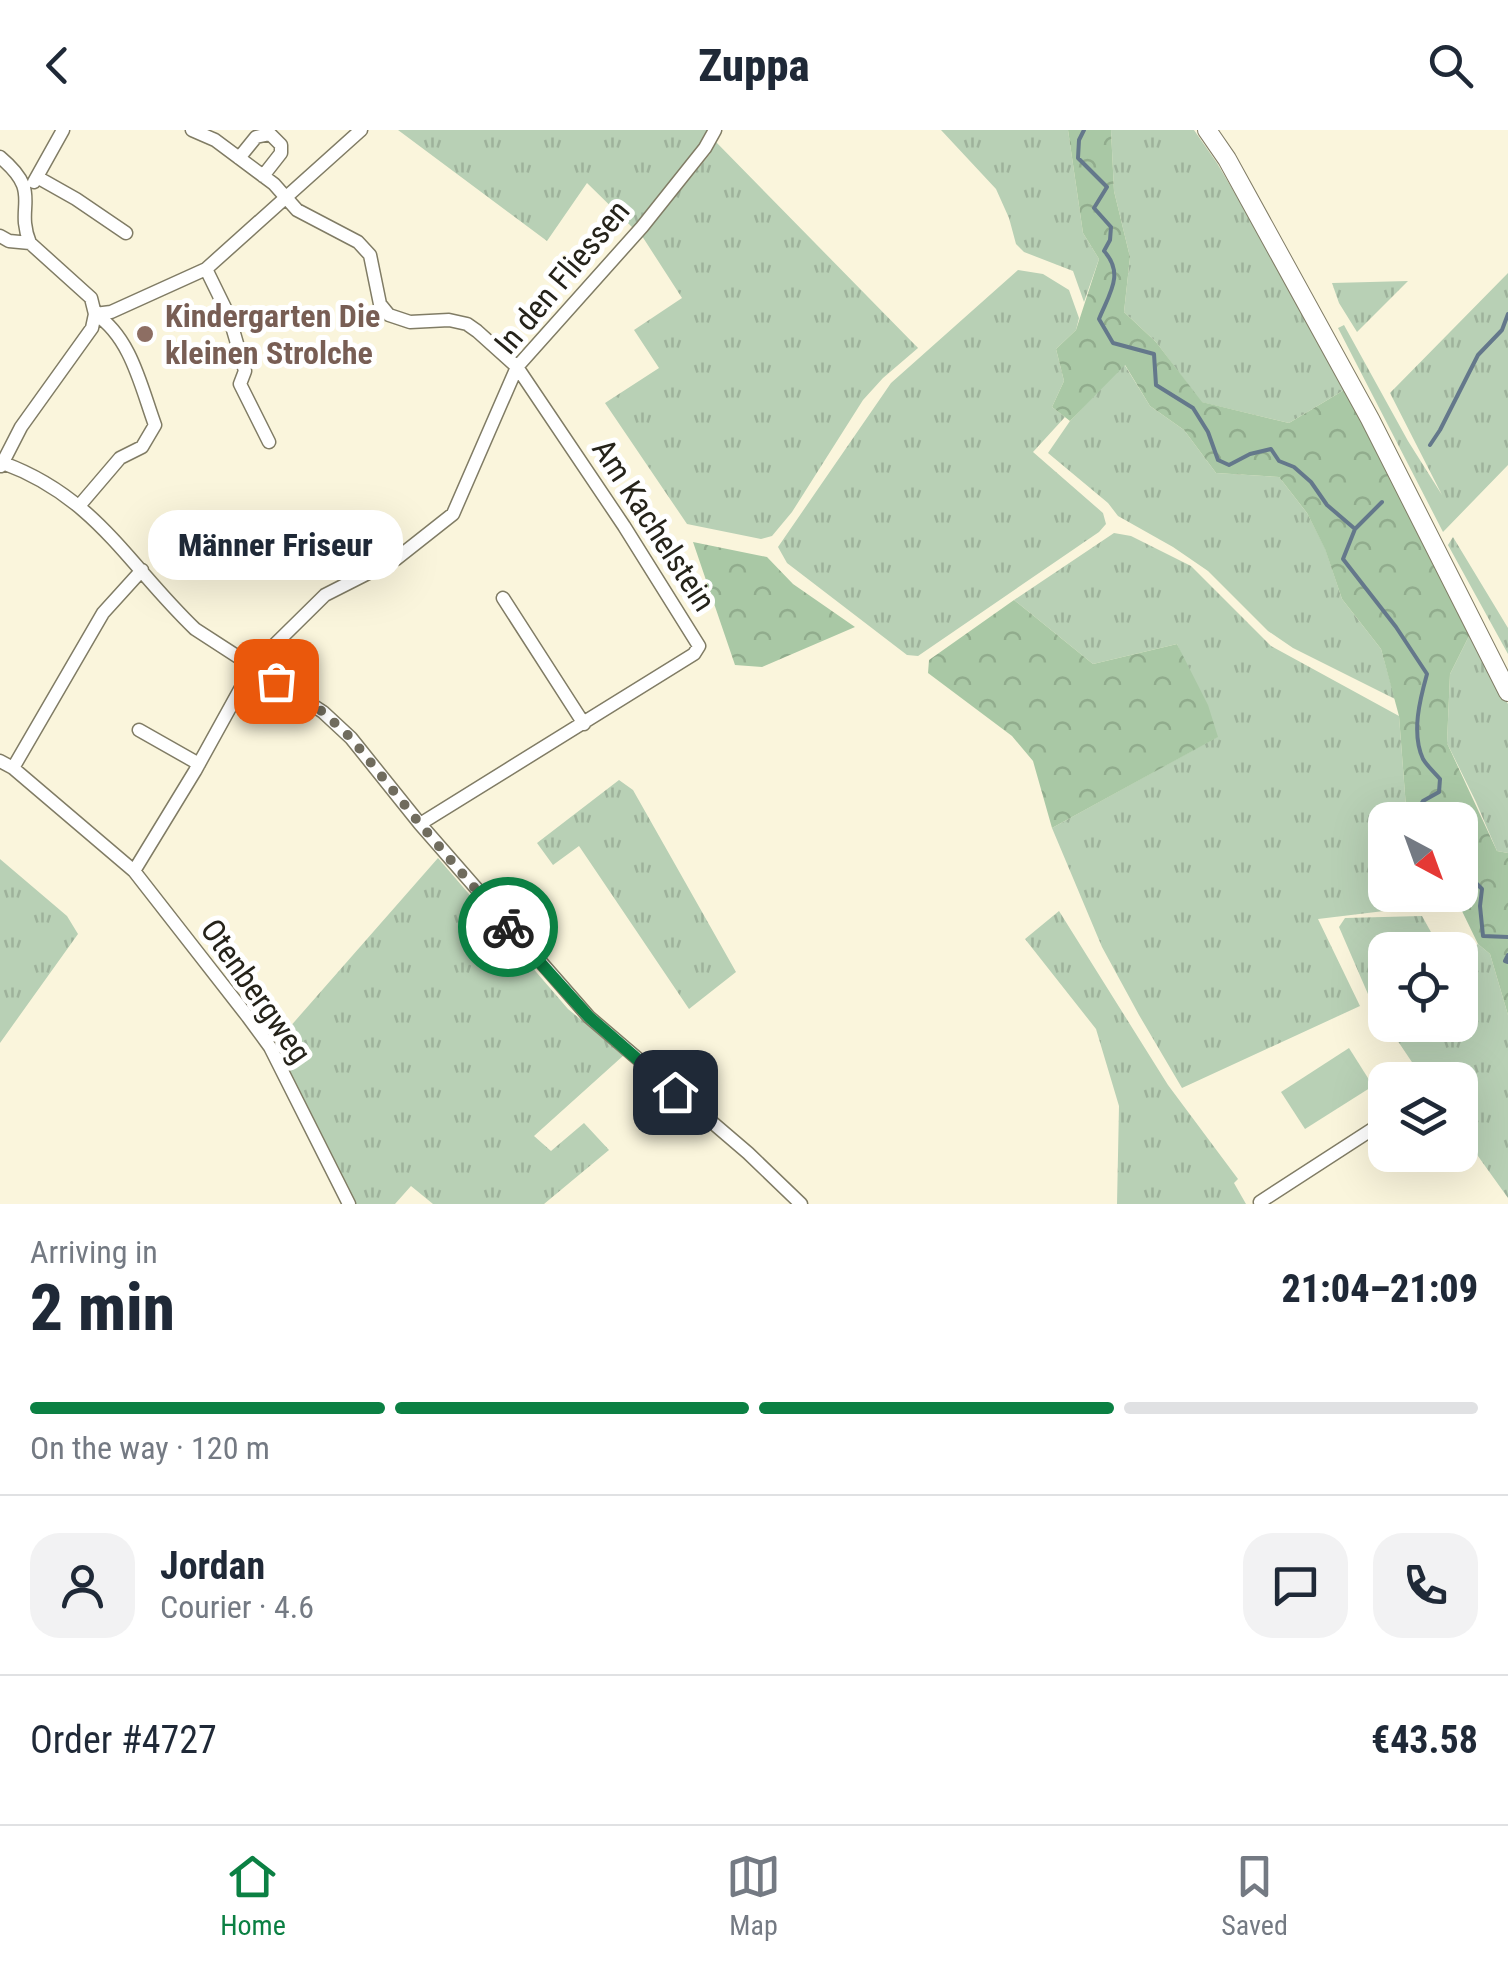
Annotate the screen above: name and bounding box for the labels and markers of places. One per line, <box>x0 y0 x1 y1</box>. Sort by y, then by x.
place label: Kindergarten Die kleinen Strolche <box>165 297 380 372</box>
marker: Kindergarten Die kleinen Strolche <box>134 323 156 345</box>
callout: Männer Friseur <box>148 511 404 581</box>
pin <box>234 639 319 724</box>
pin <box>633 1050 718 1135</box>

